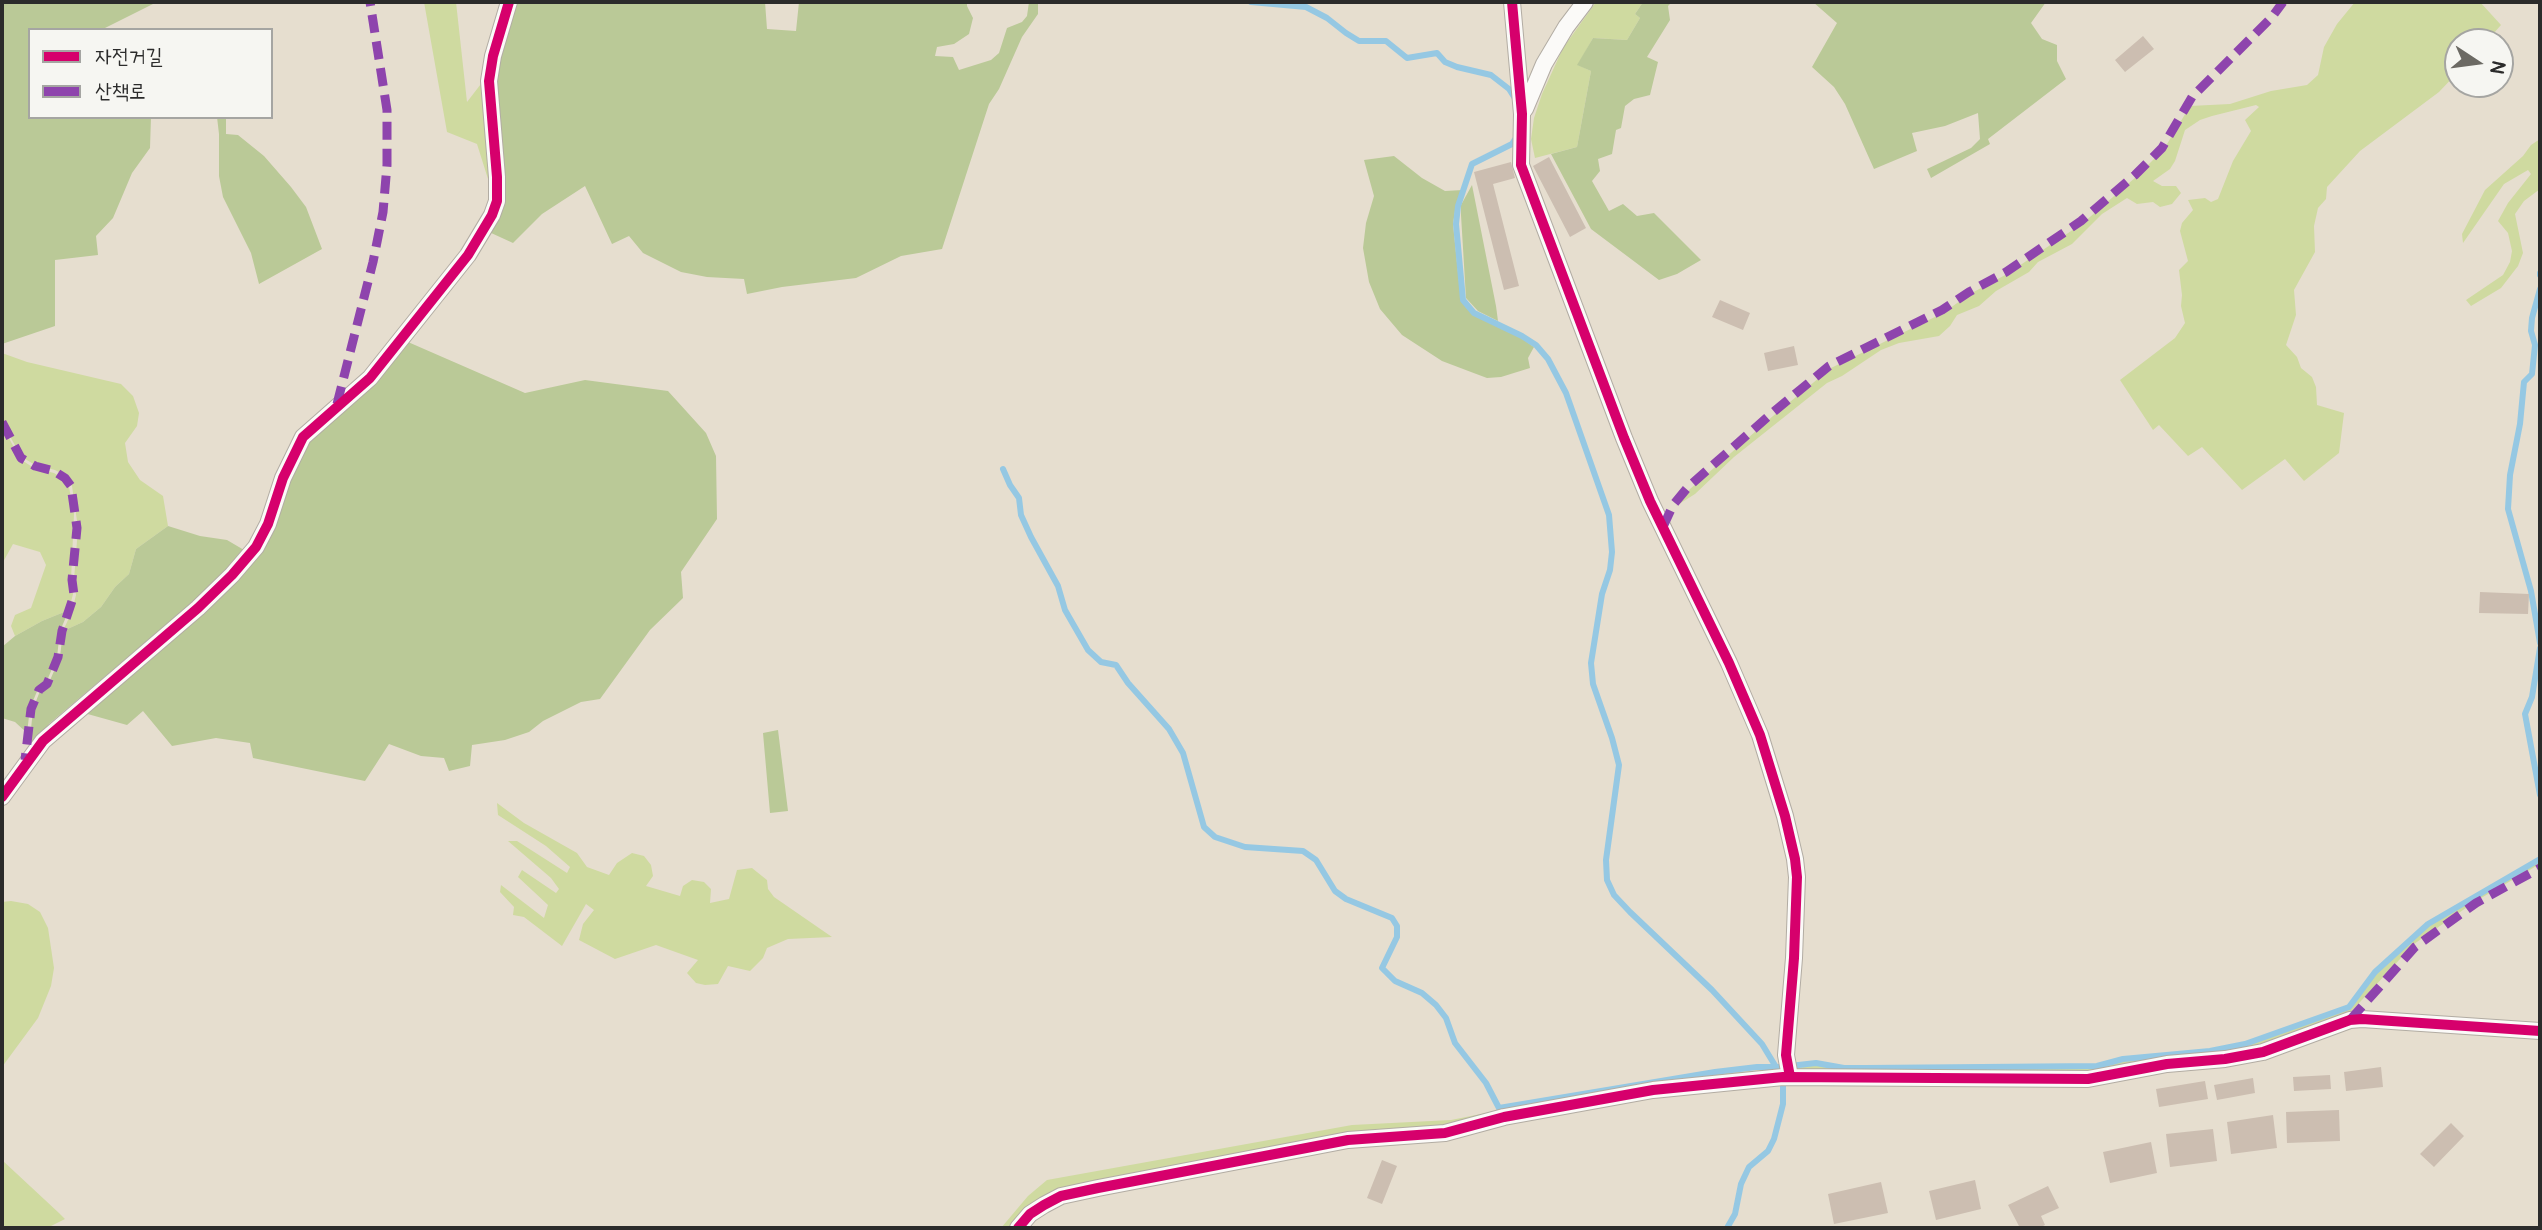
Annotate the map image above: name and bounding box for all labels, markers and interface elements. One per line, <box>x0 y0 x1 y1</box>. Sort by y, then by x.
legend <box>28 28 273 119</box>
north arrow <box>2444 28 2514 98</box>
text: 자전거길 <box>95 43 163 70</box>
text: N <box>2484 58 2511 76</box>
text: 산책로 <box>95 78 146 105</box>

